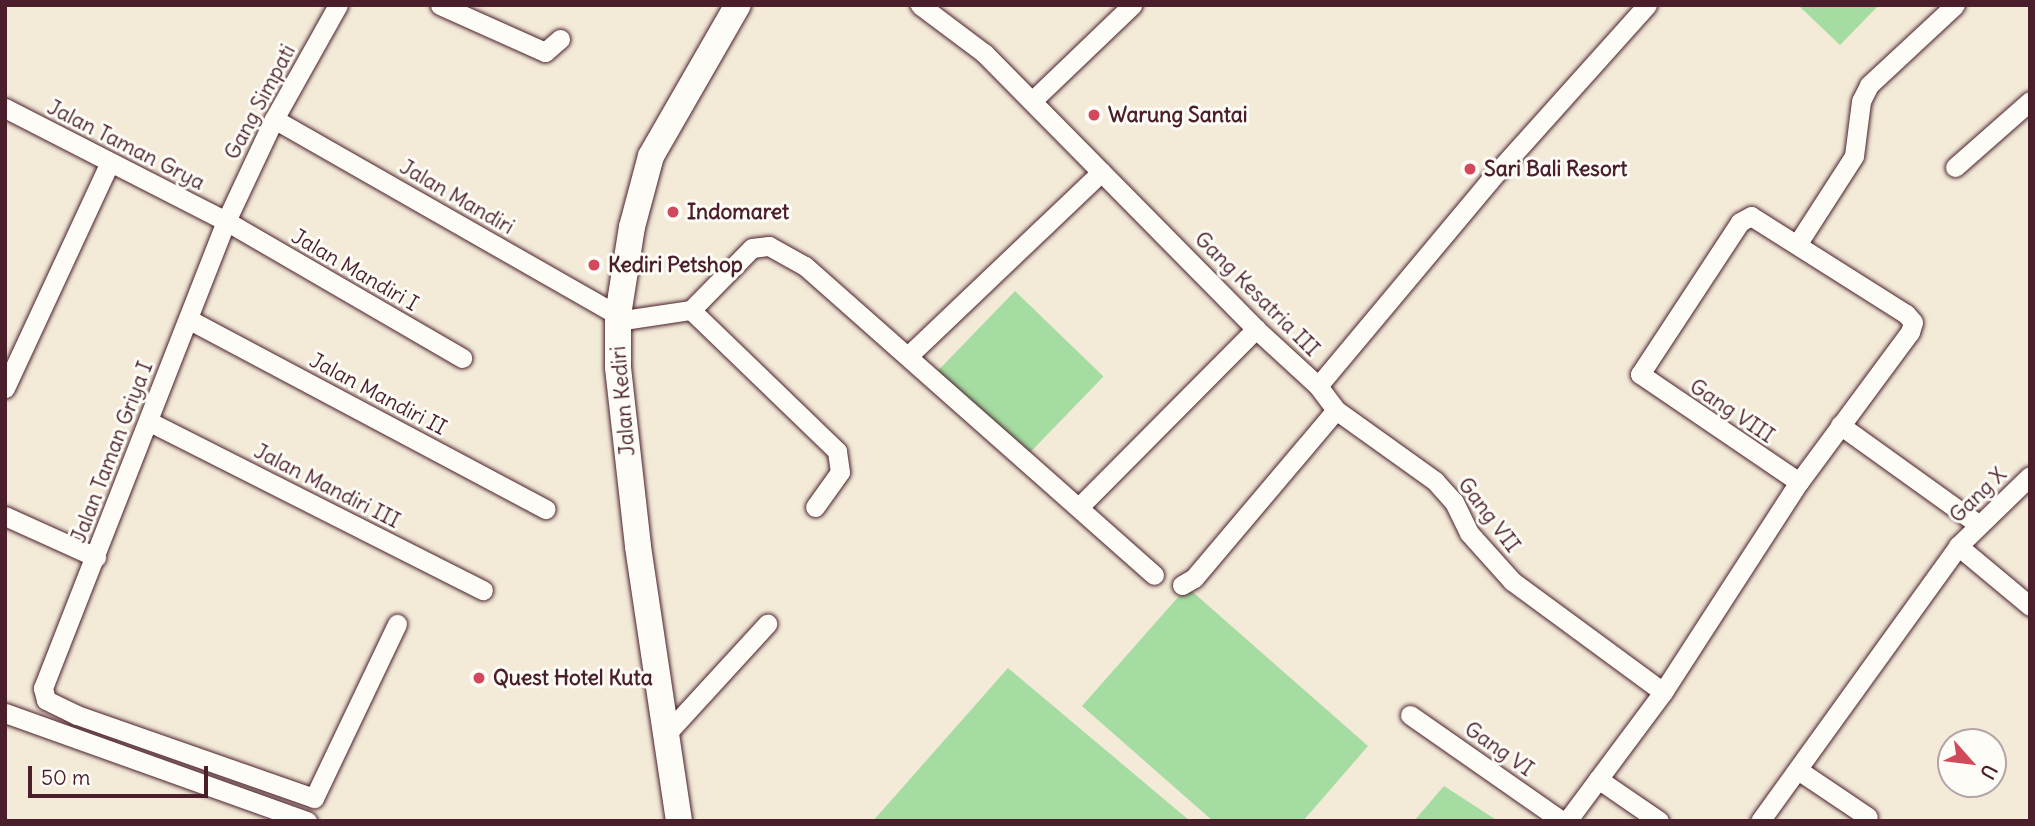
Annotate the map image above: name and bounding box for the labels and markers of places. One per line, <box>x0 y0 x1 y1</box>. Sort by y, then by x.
place label: Warung Santai <box>1108 102 1248 128</box>
marker: Warung Santai <box>1086 107 1102 123</box>
place label: Sari Bali Resort <box>1484 156 1627 182</box>
marker: Sari Bali Resort <box>1462 161 1478 177</box>
place label: Indomaret <box>687 199 789 225</box>
marker: Indomaret <box>665 204 681 220</box>
place label: Kediri Petshop <box>608 252 743 278</box>
marker: Kediri Petshop <box>586 257 602 273</box>
place label: Quest Hotel Kuta <box>493 665 653 691</box>
marker: Quest Hotel Kuta <box>471 670 487 686</box>

